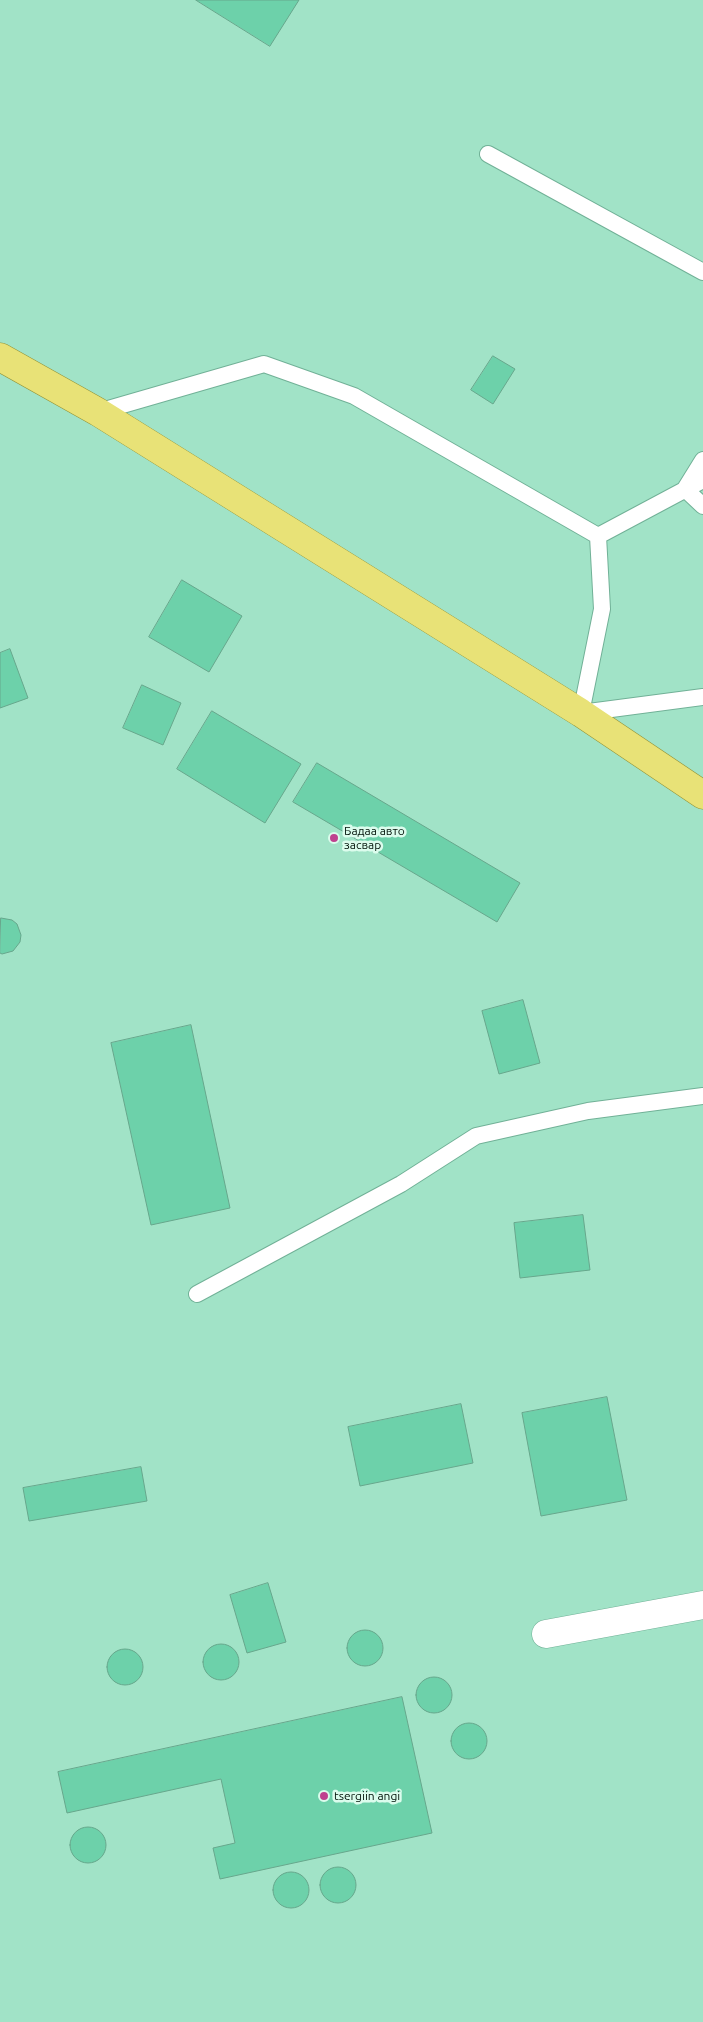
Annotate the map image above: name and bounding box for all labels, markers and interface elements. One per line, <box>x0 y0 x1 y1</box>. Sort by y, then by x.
place label: Бадаа авто засвар <box>344 824 405 852</box>
marker: Бадаа авто засвар <box>328 832 340 844</box>
place label: tsergiin angi <box>334 1789 400 1803</box>
marker: tsergiin angi <box>318 1790 330 1802</box>

